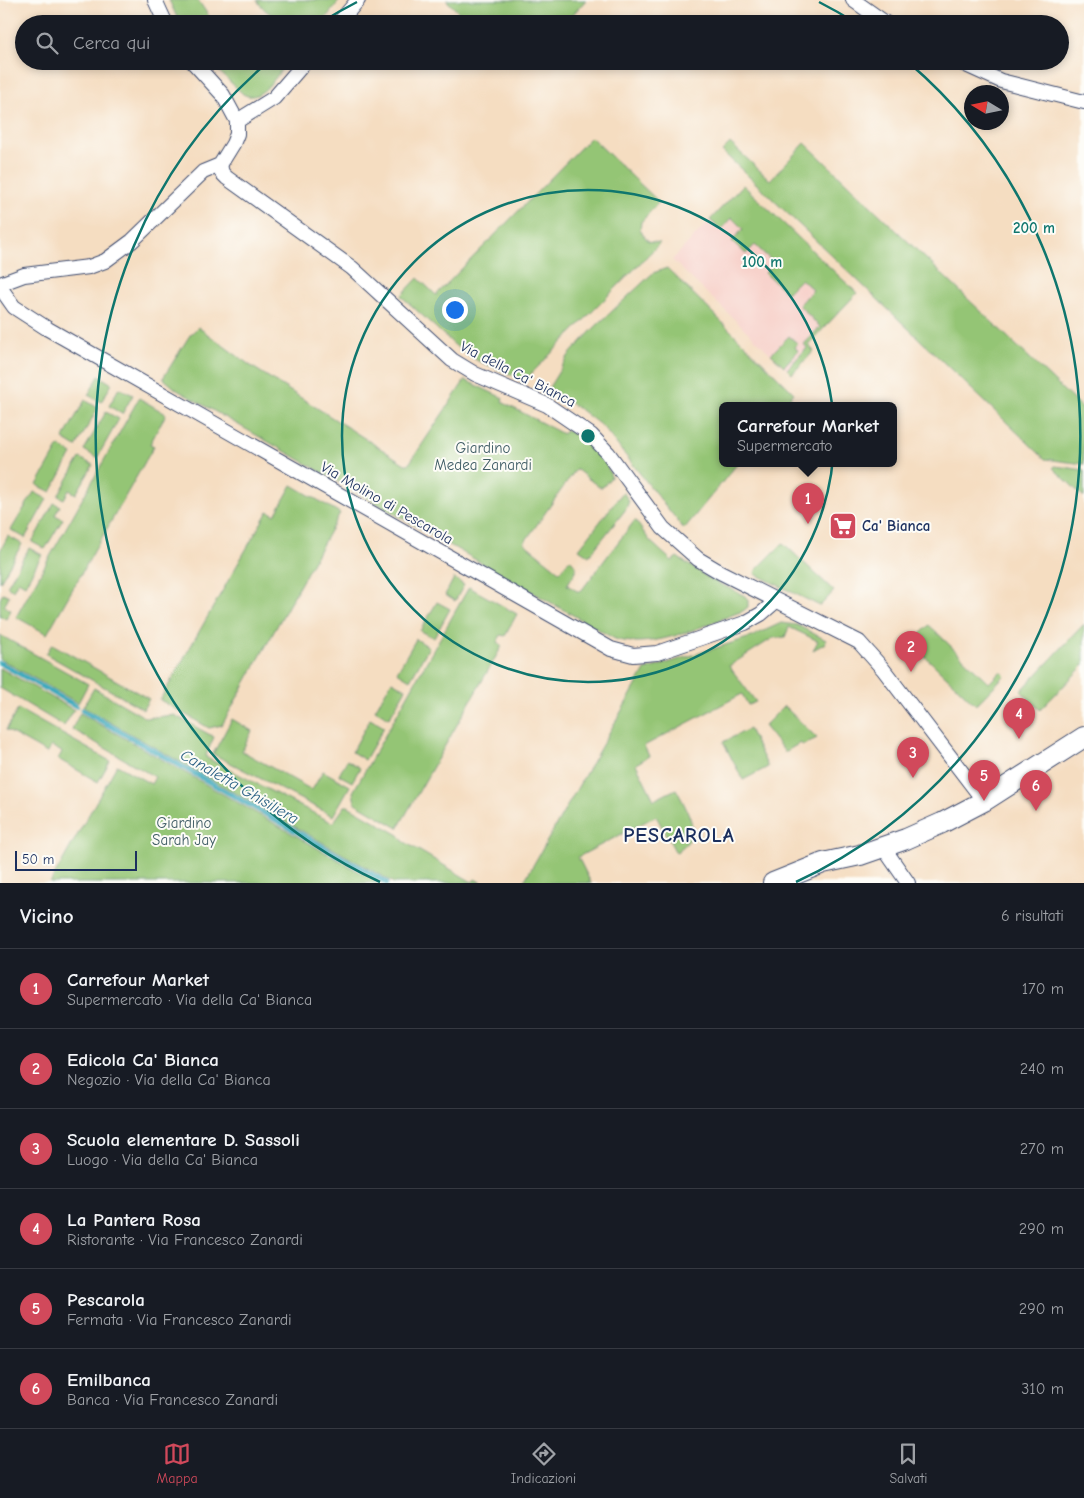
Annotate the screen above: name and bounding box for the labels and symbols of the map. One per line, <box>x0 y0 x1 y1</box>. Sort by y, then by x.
north arrow <box>964 85 1009 130</box>
text: 200 m <box>1013 219 1055 237</box>
text: 100 m <box>742 253 782 271</box>
your location <box>442 297 468 323</box>
street label: Via della Ca' Bianca <box>457 337 579 411</box>
centre of rings <box>579 427 597 445</box>
park label: Giardino Medea Zanardi <box>434 439 532 474</box>
street label: Via Molino di Pescarola <box>318 458 456 548</box>
pin: 1 <box>792 483 824 524</box>
supermarket icon: Ca' Bianca <box>828 511 858 541</box>
place label: Ca' Bianca <box>862 517 930 535</box>
pin: 2 <box>895 631 927 672</box>
pin: 4 <box>1003 698 1035 739</box>
pin: 3 <box>897 737 929 778</box>
water label: Canaletta Ghisiliera <box>177 746 302 828</box>
pin: 5 <box>968 760 1000 801</box>
pin: 6 <box>1020 770 1052 811</box>
park label: Giardino Sarah Jay <box>152 814 216 849</box>
district label: PESCAROLA <box>623 824 735 847</box>
scale bar <box>15 848 138 871</box>

